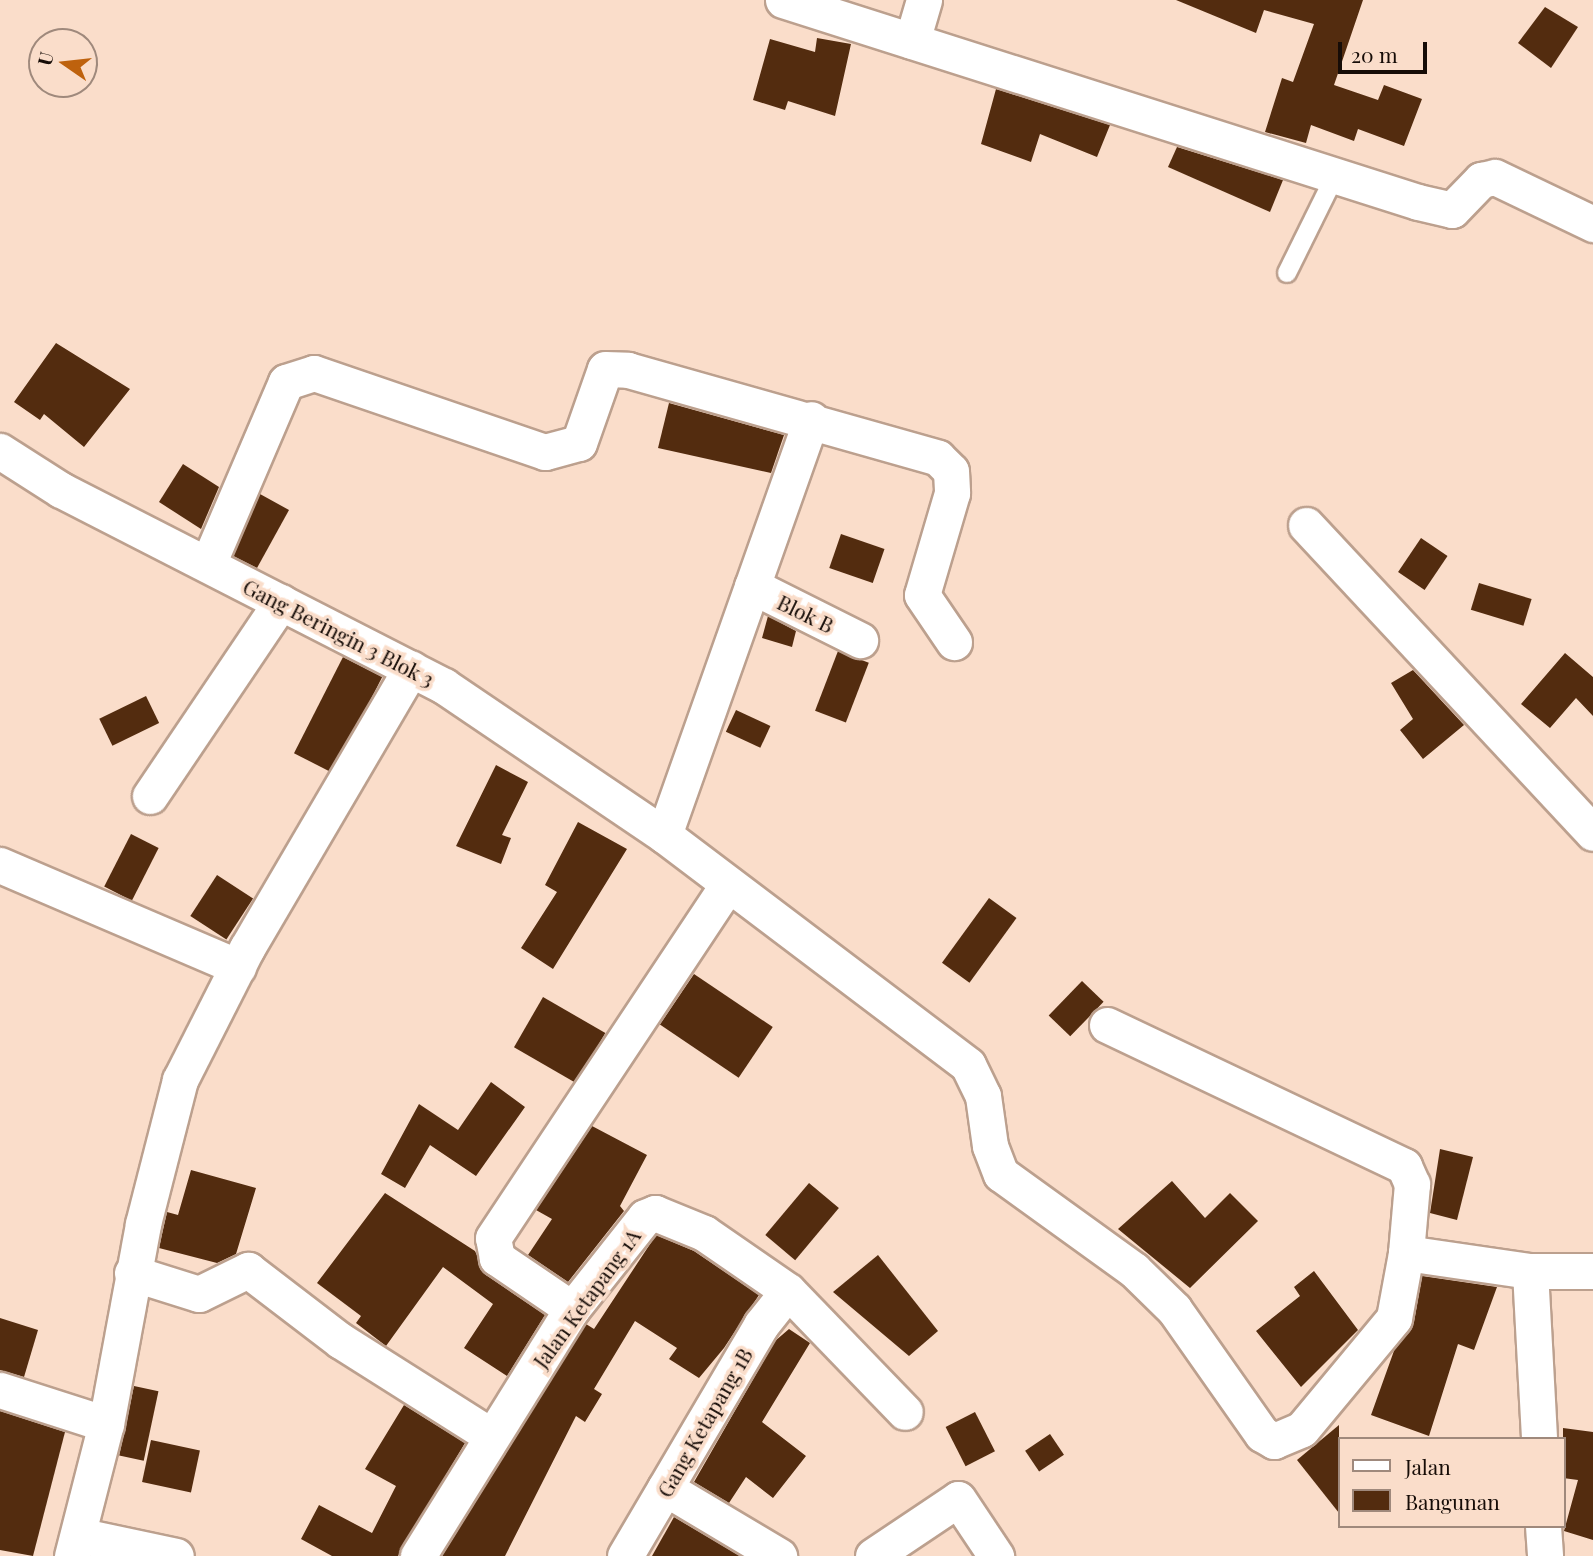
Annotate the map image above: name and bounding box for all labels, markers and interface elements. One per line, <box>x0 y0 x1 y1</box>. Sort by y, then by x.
north arrow <box>28 28 98 98</box>
scale bar <box>1341 28 1430 72</box>
text: 20 m <box>1351 40 1398 68</box>
text: U <box>30 49 59 68</box>
street label: Gang Beringin 3 Blok 3 <box>239 573 439 691</box>
street label: Blok B <box>774 589 838 637</box>
street label: Jalan Ketapang 1A <box>527 1224 645 1372</box>
street label: Gang Ketapang 1B <box>651 1343 757 1501</box>
legend <box>1338 1437 1565 1528</box>
text: Jalan <box>1405 1452 1451 1480</box>
text: Bangunan <box>1405 1487 1500 1515</box>

